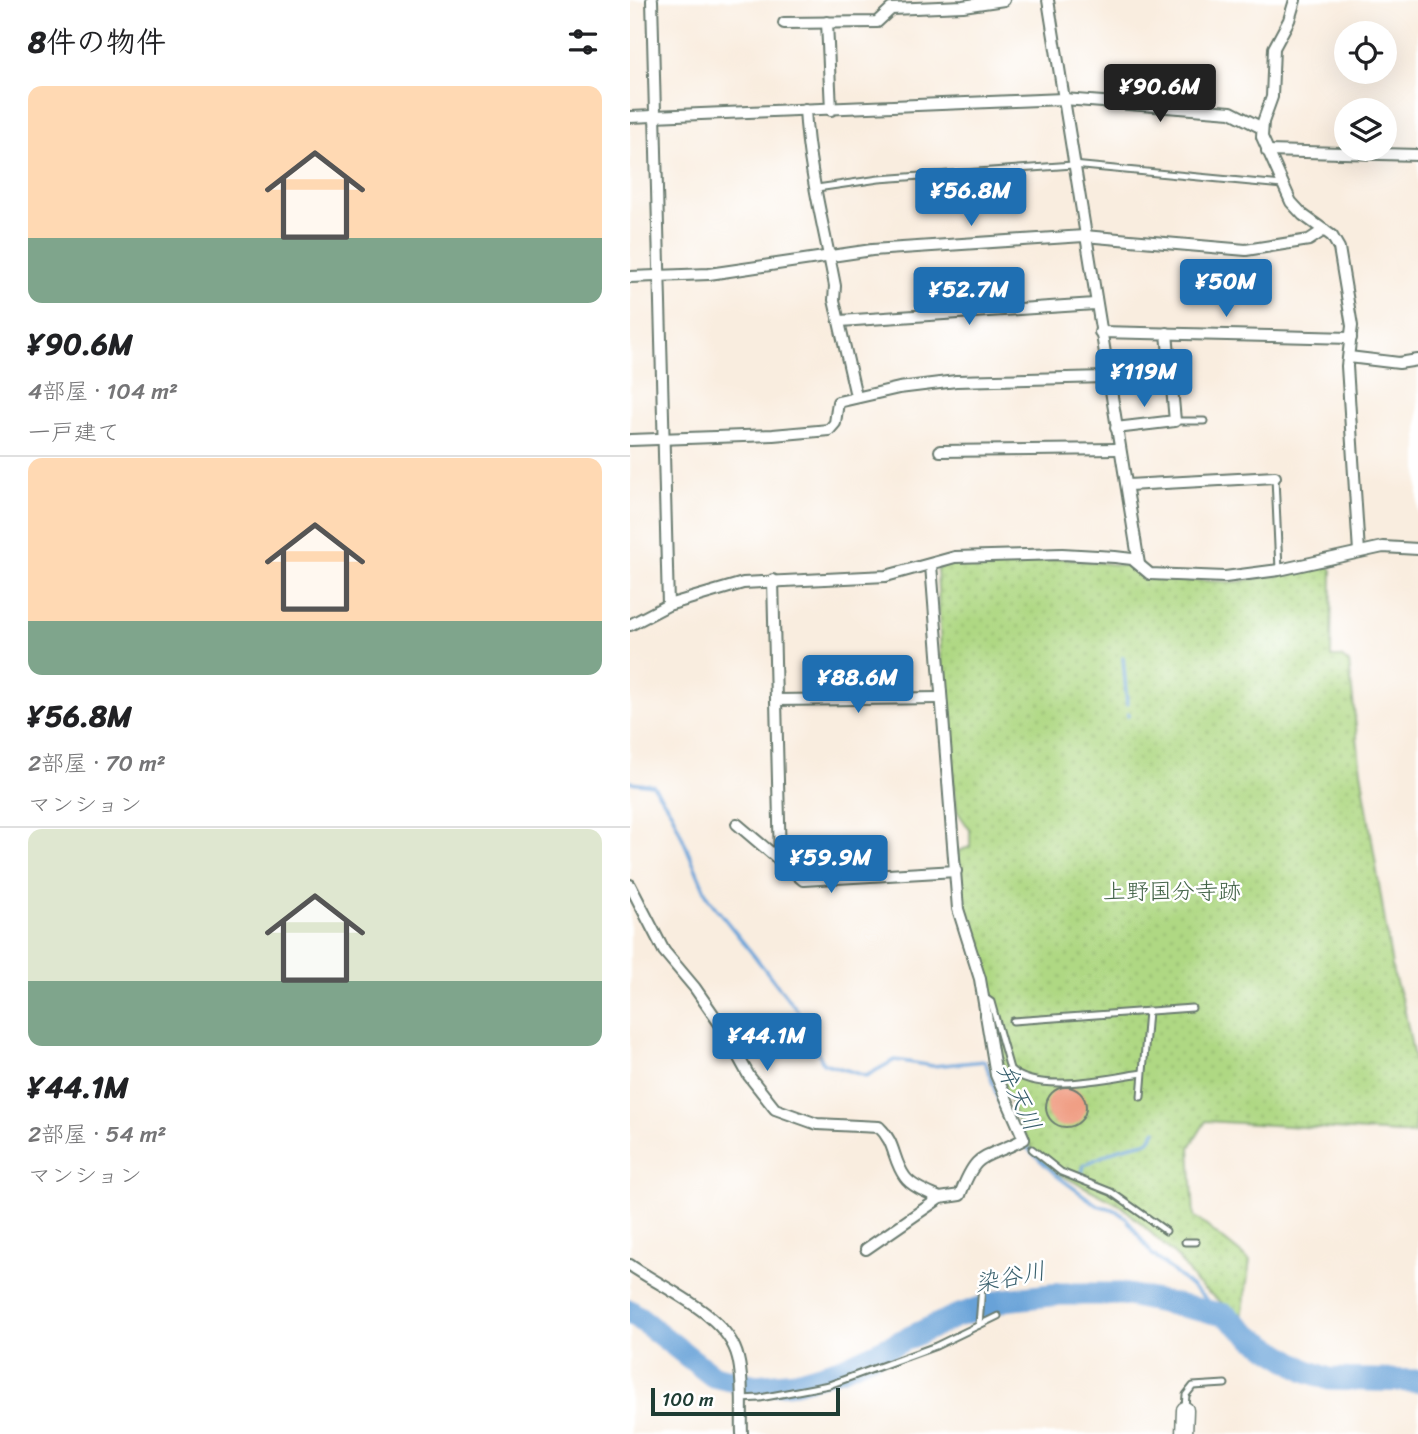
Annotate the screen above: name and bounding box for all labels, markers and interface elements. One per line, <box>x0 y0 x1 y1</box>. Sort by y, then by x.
text: 8件の物件 <box>28 15 166 69</box>
map controls <box>1334 21 1397 161</box>
button: locate <box>1334 21 1397 84</box>
icon: filters <box>564 23 602 61</box>
pin: ¥90.6M <box>1103 64 1217 124</box>
text: ¥90.6M <box>1120 66 1200 107</box>
button: layers <box>1334 98 1397 161</box>
icon: home <box>252 132 378 258</box>
pin: ¥56.8M <box>914 168 1028 228</box>
text: ¥56.8M <box>931 170 1011 211</box>
pin: ¥50M <box>1185 260 1267 319</box>
text: ¥50M <box>1196 261 1256 302</box>
pin: ¥52.7M <box>912 268 1026 327</box>
text: ¥52.7M <box>930 269 1008 310</box>
text: ¥90.6M <box>28 317 133 371</box>
pin: ¥119M <box>1095 350 1193 409</box>
text: ¥119M <box>1111 351 1177 392</box>
text: 4部屋 · 104 m² <box>28 371 178 412</box>
text: 一戸建て <box>28 412 120 453</box>
icon: home <box>252 504 378 630</box>
pin: ¥88.6M <box>801 656 915 715</box>
text: ¥88.6M <box>818 657 898 698</box>
text: ¥56.8M <box>28 689 132 743</box>
text: 2部屋 · 70 m² <box>28 743 166 784</box>
text: マンション <box>28 784 142 825</box>
pin: ¥59.9M <box>774 836 888 895</box>
text: ¥59.9M <box>791 837 871 878</box>
park label: 上野国分寺跡 <box>1103 871 1241 912</box>
icon: home <box>252 875 378 1001</box>
pin: ¥44.1M <box>710 1014 824 1073</box>
text: ¥44.1M <box>728 1015 806 1056</box>
water label: 弁天川 <box>985 1055 1053 1139</box>
text: ¥44.1M <box>28 1060 129 1114</box>
text: 2部屋 · 54 m² <box>28 1114 167 1155</box>
text: マンション <box>28 1155 142 1196</box>
water label: 染谷川 <box>971 1250 1049 1304</box>
text: 100 m <box>662 1383 714 1416</box>
scale bar <box>651 1385 840 1417</box>

